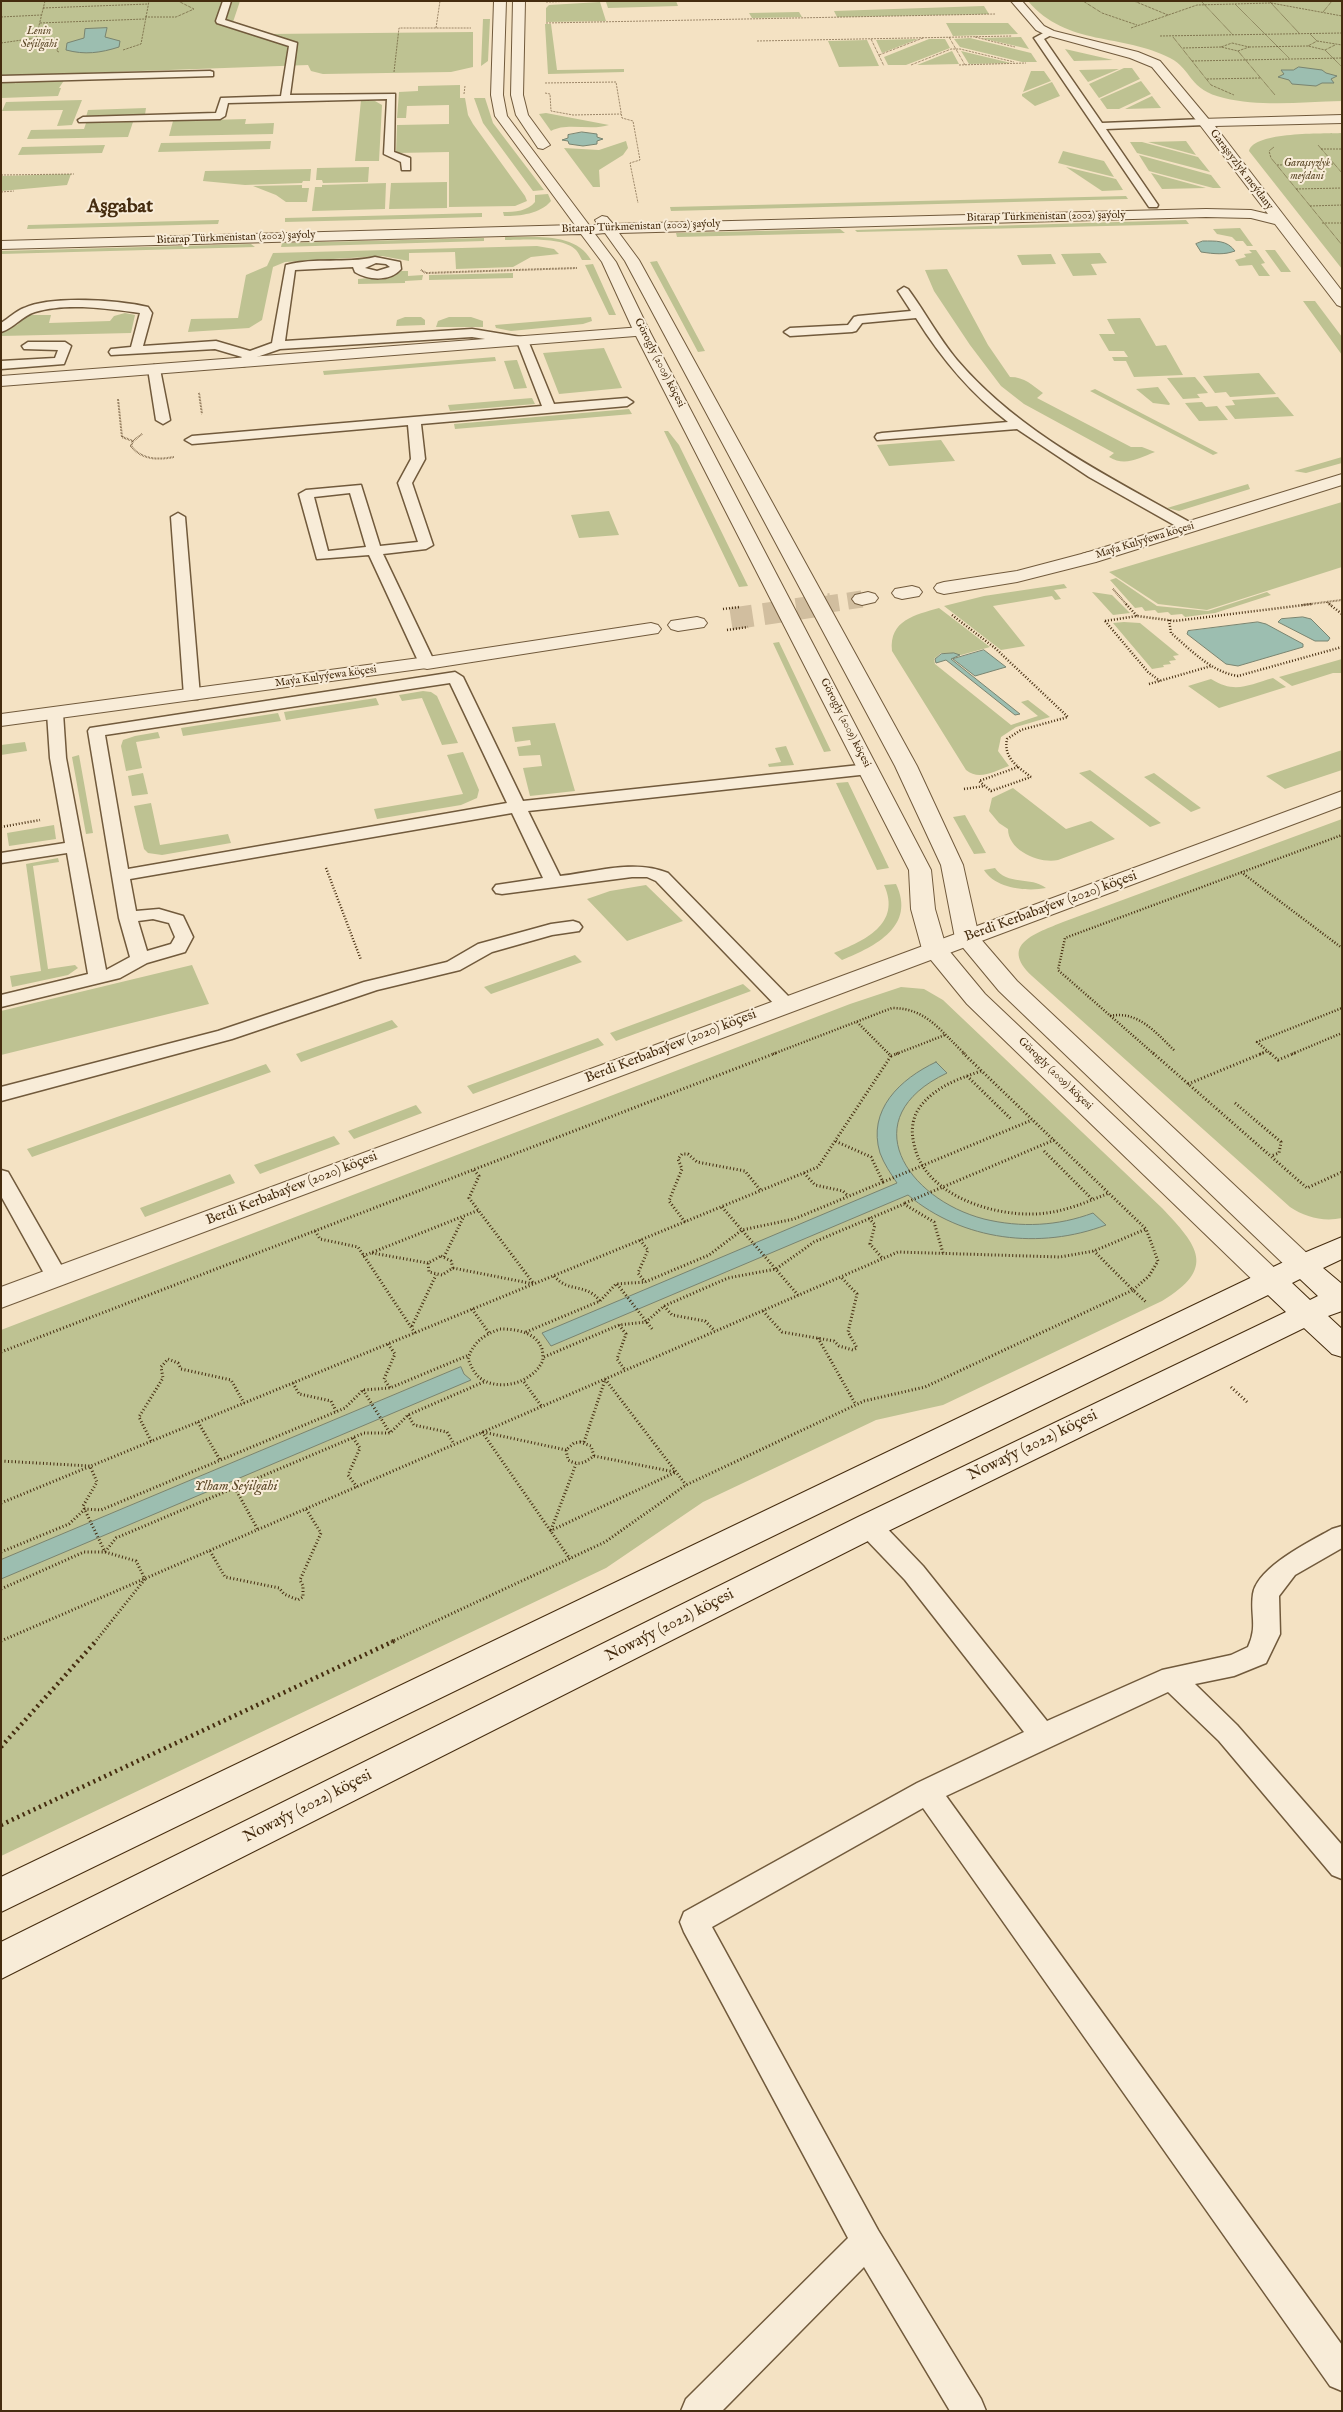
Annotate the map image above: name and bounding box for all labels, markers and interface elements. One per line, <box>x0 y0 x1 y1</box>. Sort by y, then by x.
park label: Lenin Seýilgähi <box>21 25 57 51</box>
street label: Garaşsyzlyk meýdany <box>1206 127 1276 213</box>
park label: Garaşsyzlyk meýdani <box>1284 157 1330 183</box>
district label: Aşgabat <box>87 196 153 220</box>
street label: Bitarap Türkmenistan (2002) şaýoly <box>966 209 1126 225</box>
street label: Bitarap Türkmenistan (2002) şaýoly <box>561 218 721 236</box>
street label: Bitarap Türkmenistan (2002) şaýoly <box>156 229 316 247</box>
street label: Görogly (2009) köçesi <box>631 316 687 410</box>
street label: Maýa Kulyýewa köçesi <box>1094 520 1196 562</box>
street label: Maýa Kulyýewa köçesi <box>274 663 378 691</box>
street label: Görogly (2009) köçesi <box>817 676 873 770</box>
street label: Berdi Kerbabaýew (2020) köçesi <box>963 868 1139 946</box>
street label: Berdi Kerbabaýew (2020) köçesi <box>583 1007 759 1087</box>
street label: Görogly (2009) köçesi <box>1015 1035 1095 1113</box>
street label: Berdi Kerbabaýew (2020) köçesi <box>204 1149 380 1229</box>
street label: Nowaýy (2022) köçesi <box>965 1406 1101 1486</box>
park label: Ylham Seýilgähi <box>195 1479 277 1495</box>
street label: Nowaýy (2022) köçesi <box>603 1585 737 1667</box>
street label: Nowaýy (2022) köçesi <box>241 1766 375 1848</box>

